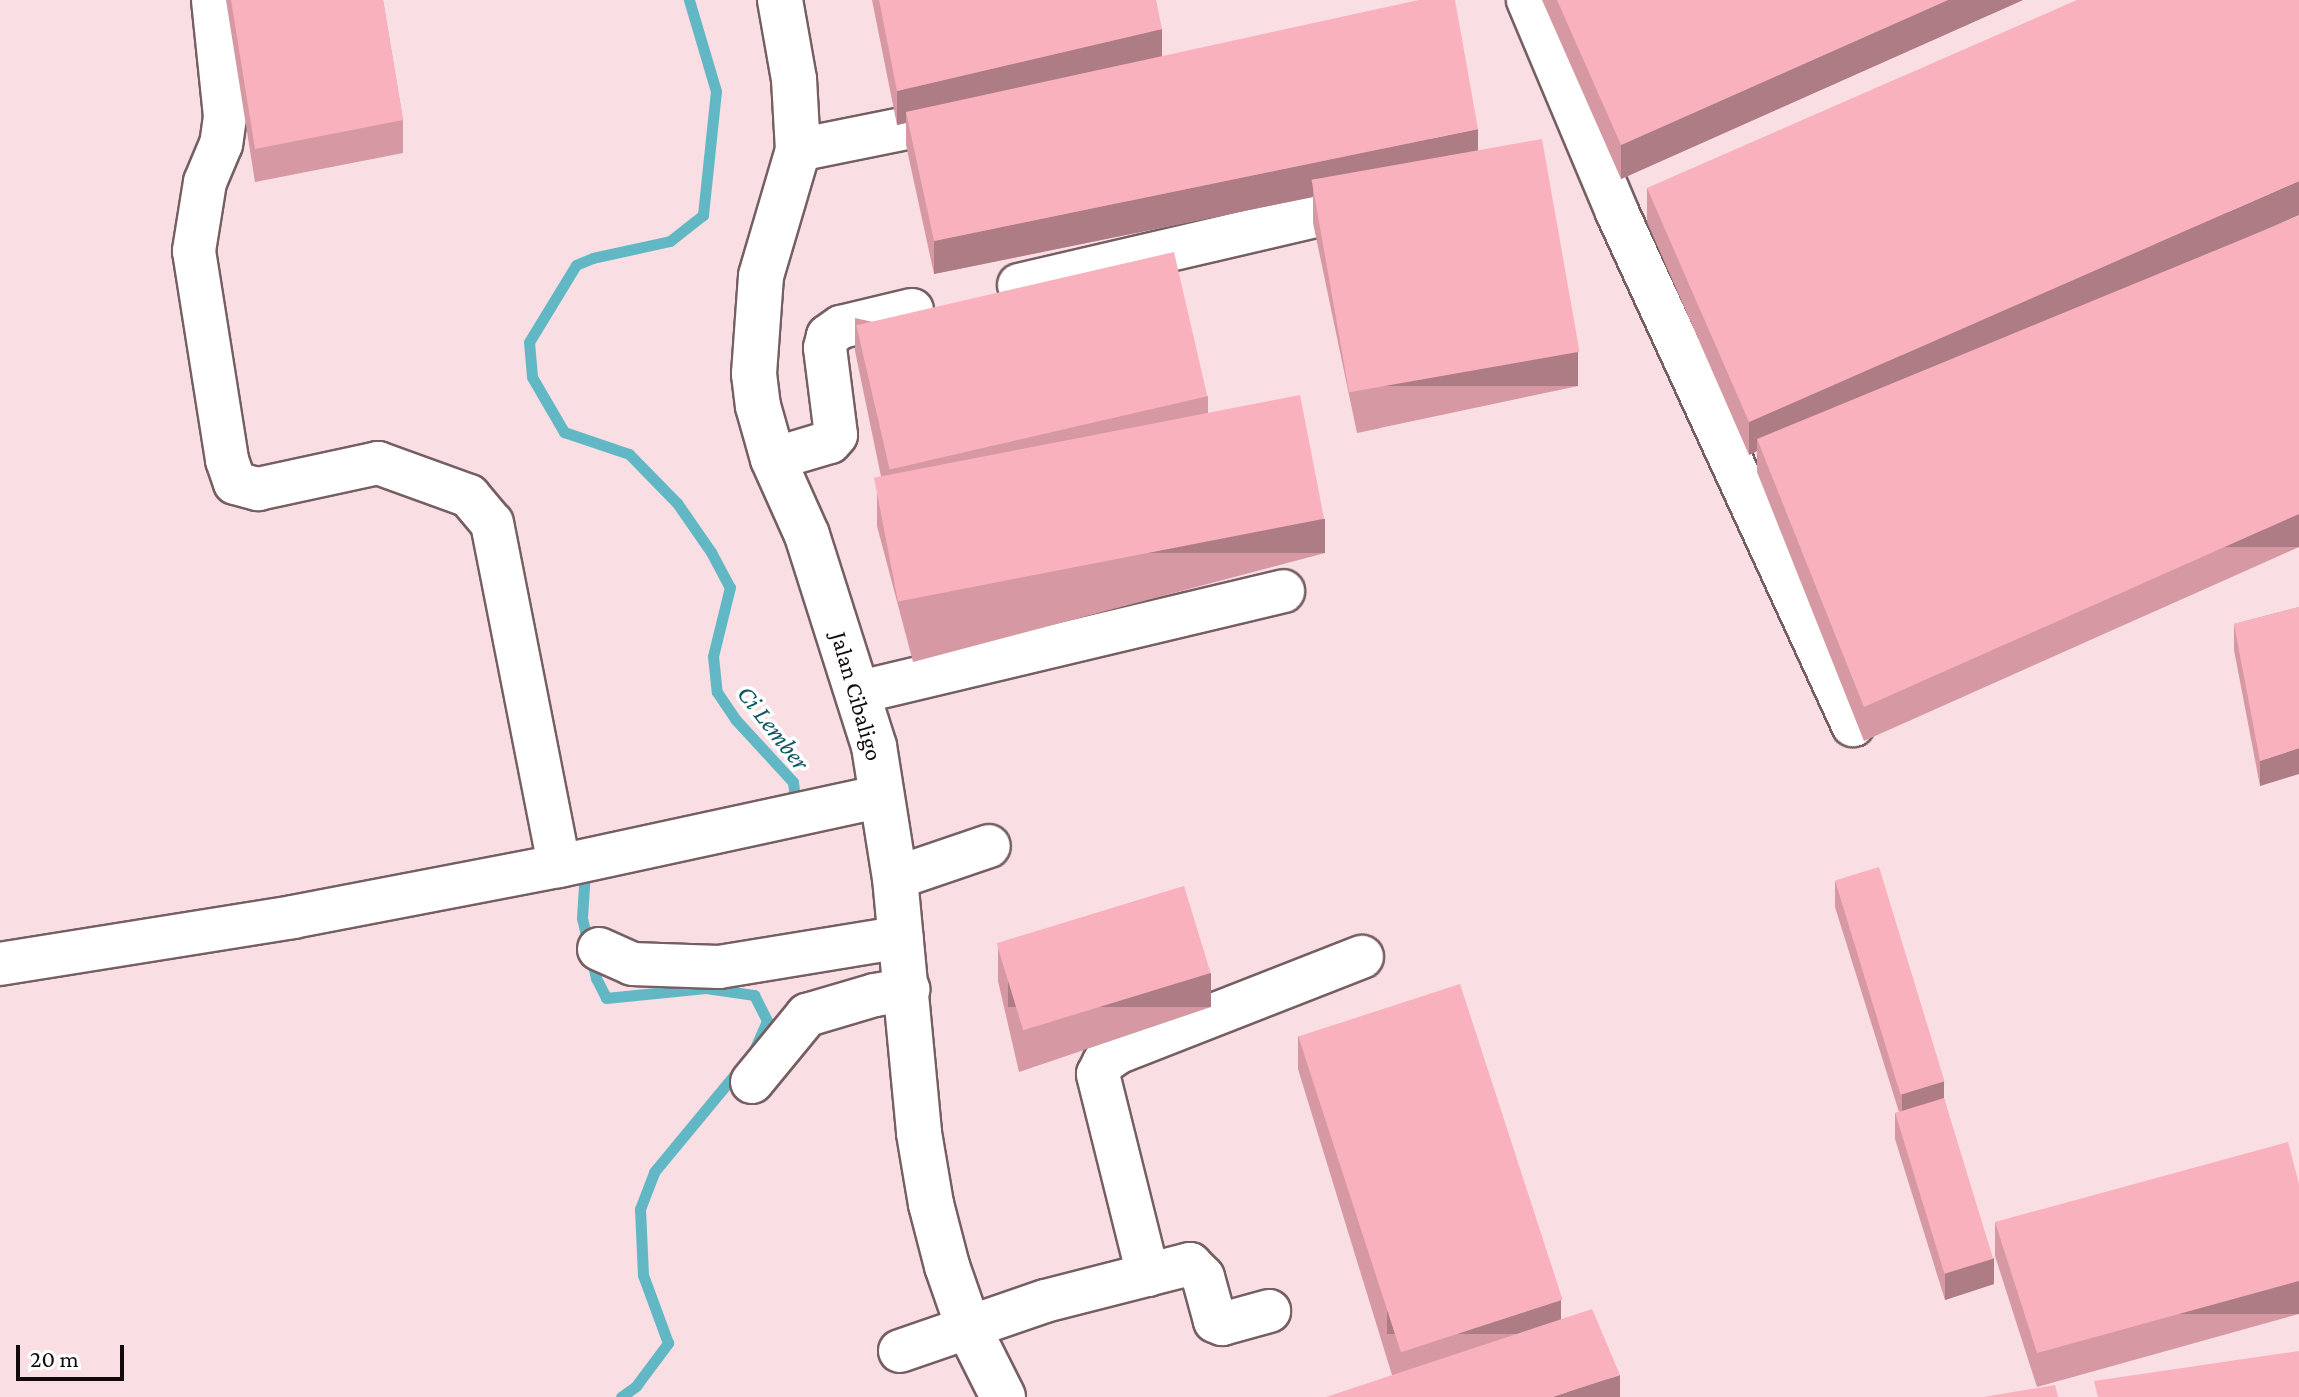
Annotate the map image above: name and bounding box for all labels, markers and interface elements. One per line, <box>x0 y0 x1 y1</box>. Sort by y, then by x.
street label: Jalan Cibaligo <box>825 628 889 764</box>
water label: Ci Lember <box>730 679 816 777</box>
scale bar <box>20 1329 128 1379</box>
text: 20 m <box>30 1345 79 1372</box>

